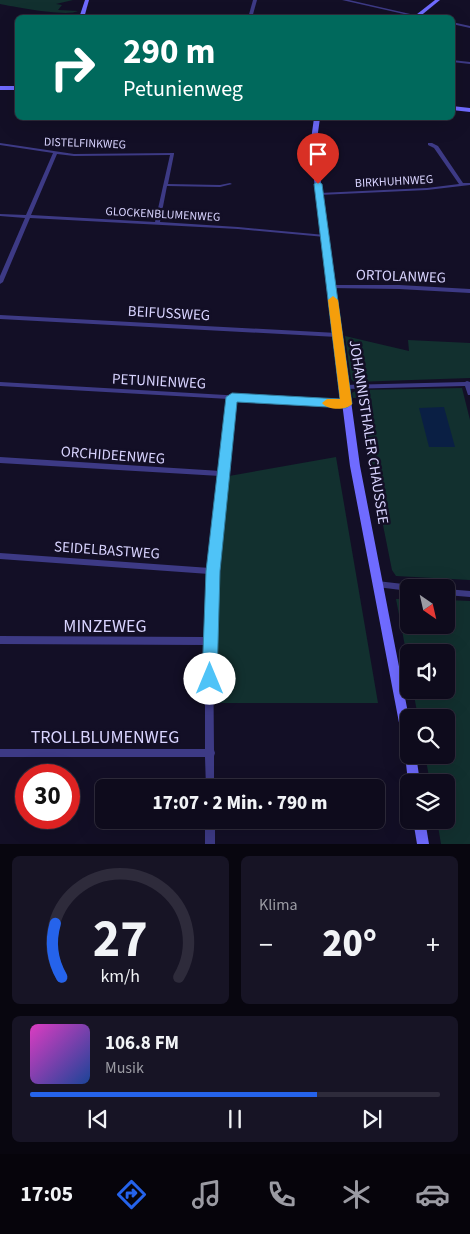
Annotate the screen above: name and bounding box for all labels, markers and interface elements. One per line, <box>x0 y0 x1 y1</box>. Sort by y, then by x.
text: 290 m <box>123 27 215 77</box>
icon: right <box>40 35 105 100</box>
text: Petunienweg <box>123 73 243 105</box>
pin <box>297 133 339 184</box>
street label: DISTELFINKWEG <box>44 134 126 153</box>
icon: arrive <box>304 140 332 168</box>
street label: BIRKHUHNWEG <box>354 171 434 192</box>
street label: GLOCKENBLUMENWEG <box>105 203 221 226</box>
street label: ORTOLANWEG <box>356 264 446 289</box>
street label: BEIFUSSWEG <box>127 301 211 326</box>
street label: JOHANNISTHALER CHAUSSEE <box>344 338 393 526</box>
street label: PETUNIENWEG <box>111 369 207 394</box>
street label: ORCHIDEENWEG <box>60 441 166 470</box>
street label: SEIDELBASTWEG <box>53 536 161 565</box>
north arrow <box>400 579 455 634</box>
map controls <box>400 579 455 829</box>
street label: MINZEWEG <box>63 614 147 639</box>
button: sound <box>400 644 455 699</box>
position arrow <box>183 652 235 704</box>
button: search <box>400 709 455 764</box>
street label: TROLLBLUMENWEG <box>31 725 179 750</box>
speed limit sign: 30 <box>15 764 80 829</box>
button: layers <box>400 774 455 829</box>
text: 17:07 · 2 Min. · 790 m <box>153 790 327 817</box>
text: Klima <box>259 894 298 916</box>
text: 27 <box>93 903 148 977</box>
text: 20° <box>322 917 377 971</box>
text: − <box>259 925 273 965</box>
text: + <box>426 925 440 965</box>
text: km/h <box>101 964 140 989</box>
text: 106.8 FM <box>105 1030 179 1057</box>
text: Musik <box>105 1057 144 1079</box>
icon: previous <box>84 1105 112 1133</box>
icon: pause <box>221 1105 249 1133</box>
icon: next <box>358 1105 386 1133</box>
icon: directions <box>114 1177 149 1212</box>
icon: music <box>189 1177 224 1212</box>
icon: phone <box>264 1177 299 1212</box>
icon: climate <box>339 1177 374 1212</box>
icon: car <box>415 1177 450 1212</box>
text: 17:05 <box>20 1178 73 1210</box>

